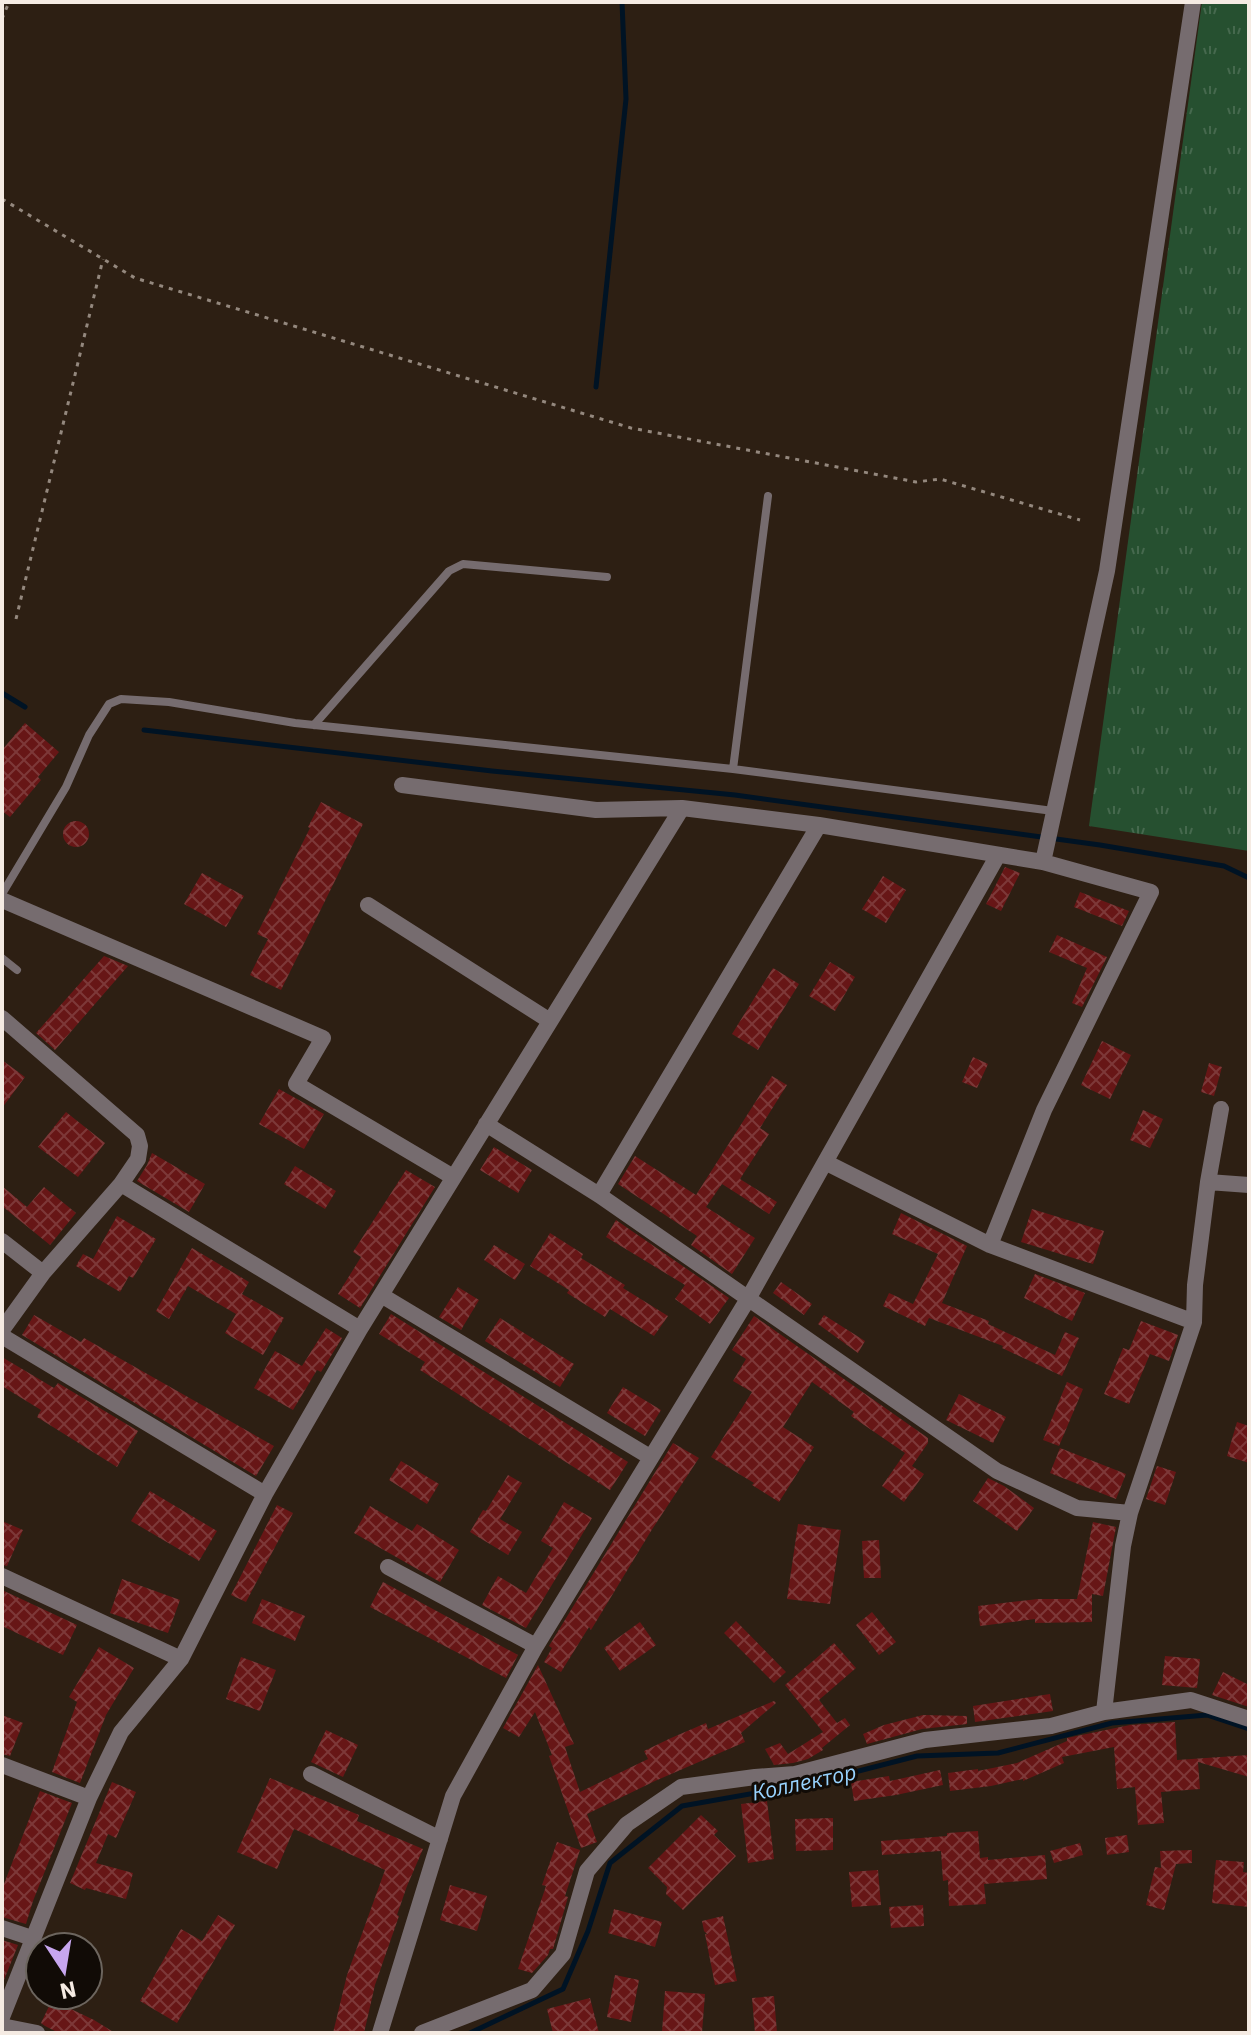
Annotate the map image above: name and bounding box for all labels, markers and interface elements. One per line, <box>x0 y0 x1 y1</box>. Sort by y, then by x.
water label: Коллектор <box>749 1756 859 1807</box>
north arrow <box>24 1931 104 2011</box>
text: N <box>57 1975 79 2007</box>

